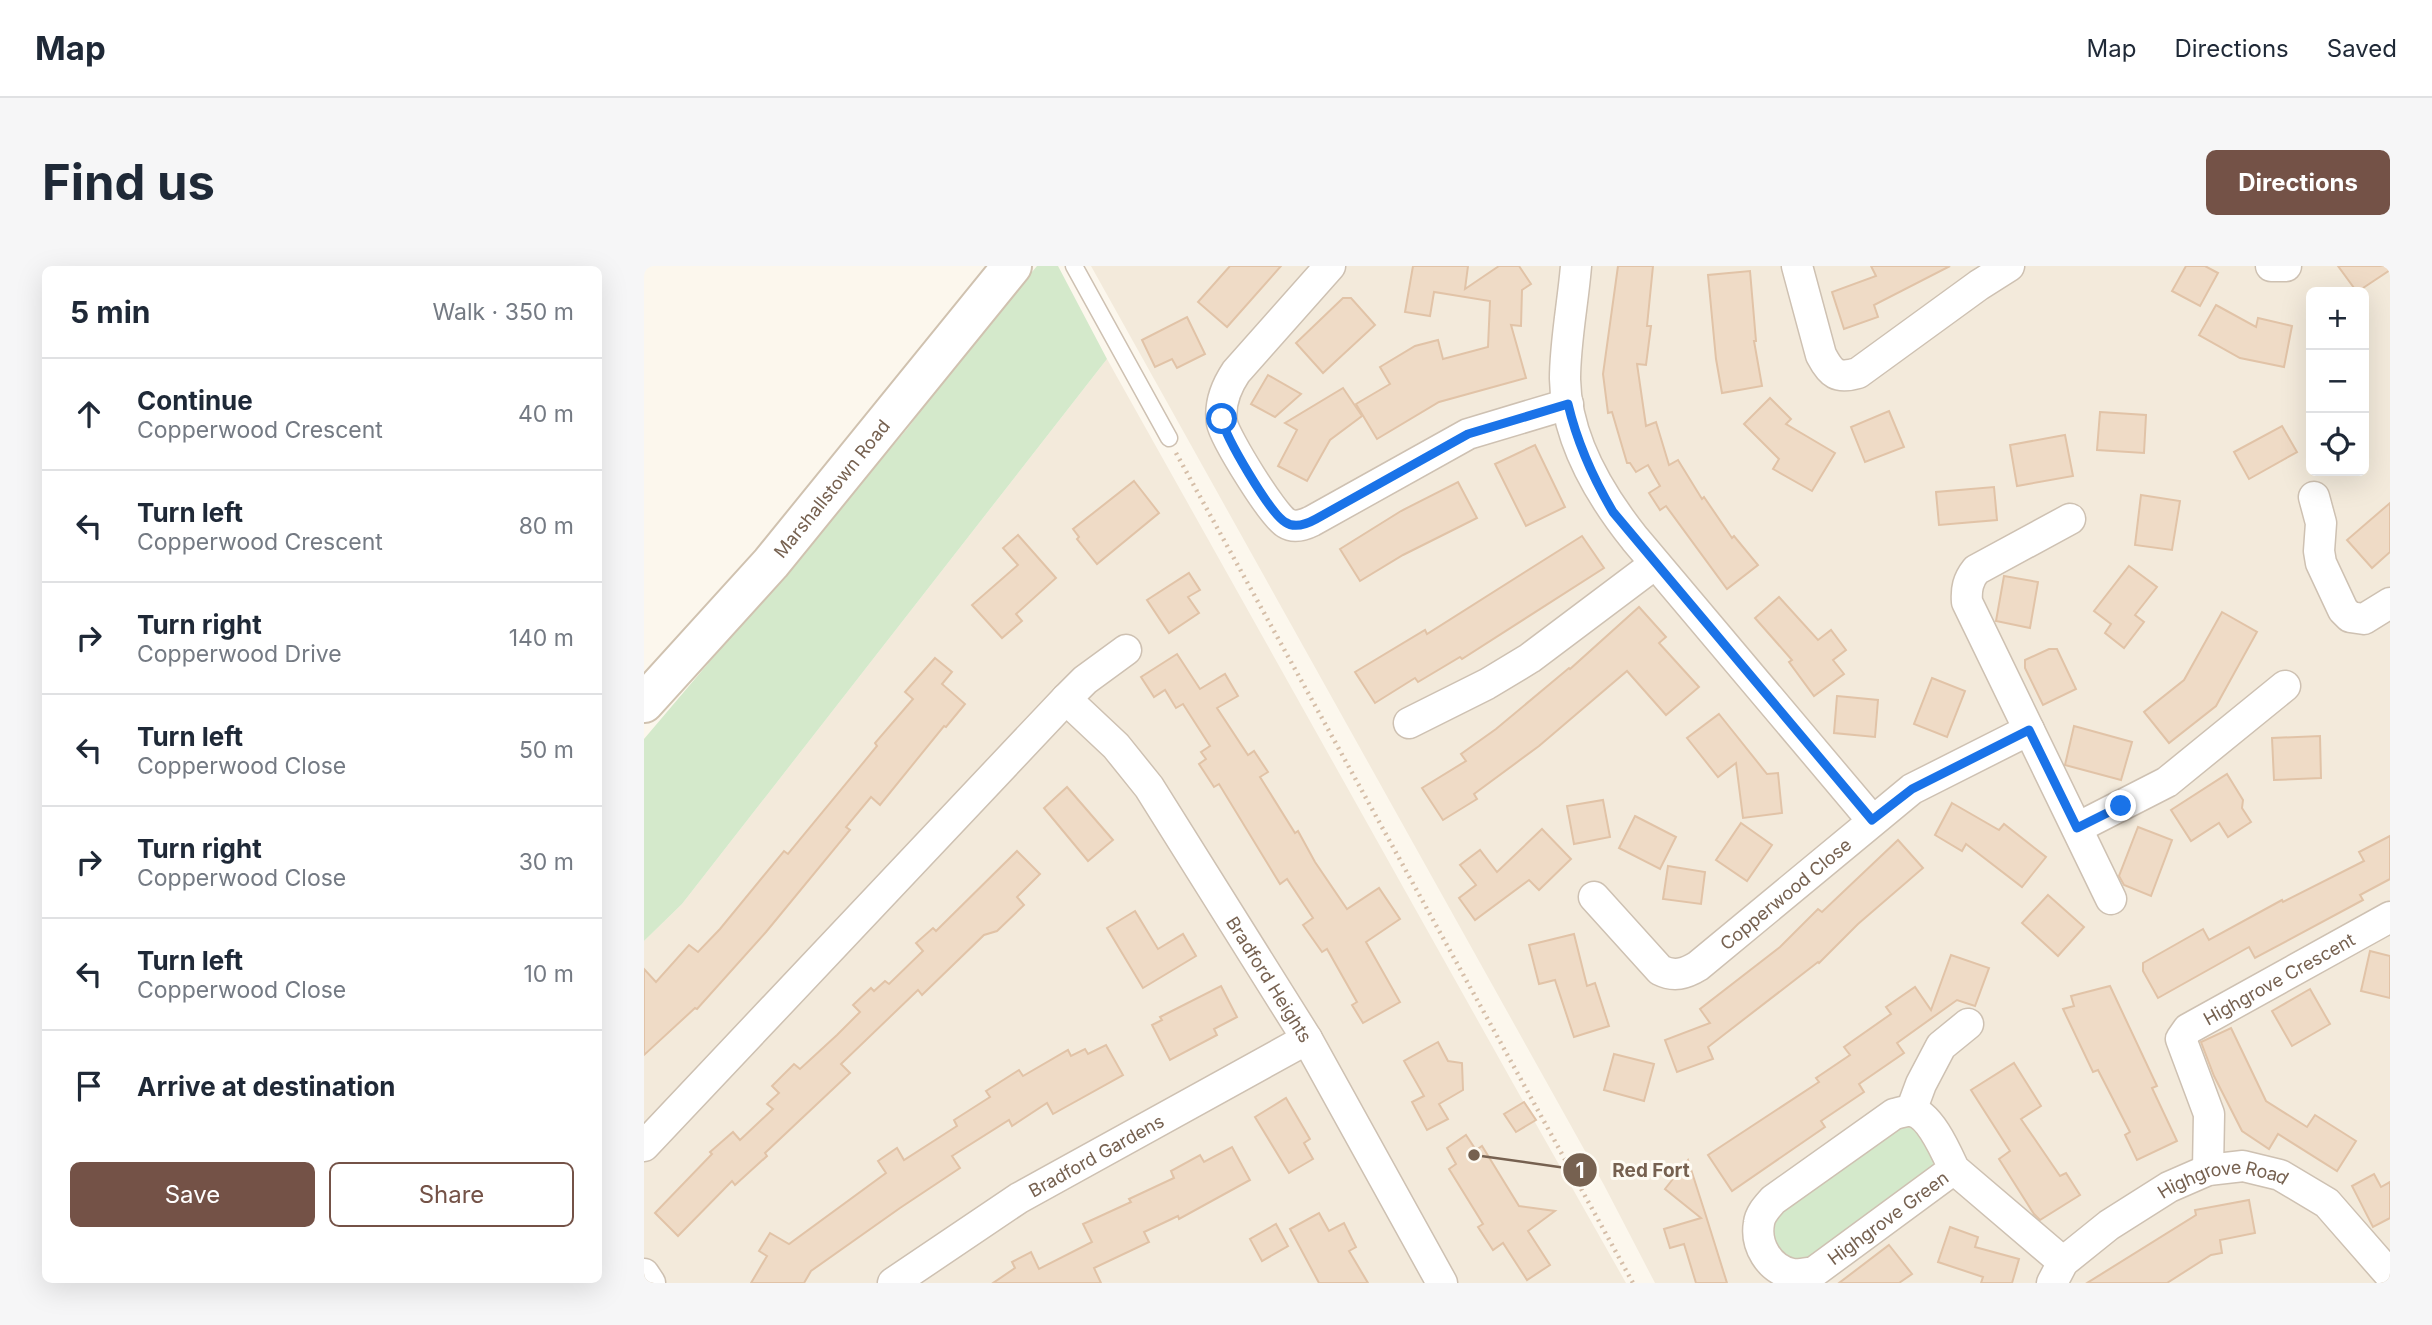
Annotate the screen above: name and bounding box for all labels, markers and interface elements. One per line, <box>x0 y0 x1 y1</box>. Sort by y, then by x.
text: Map <box>35 28 106 68</box>
text: Map <box>2087 34 2136 63</box>
text: Directions <box>2174 34 2289 63</box>
text: Saved <box>2327 34 2397 63</box>
button: Directions <box>2206 150 2390 215</box>
text: Find us <box>42 153 215 212</box>
map controls <box>2306 287 2369 476</box>
button: + <box>2306 287 2369 350</box>
text: 5 min <box>70 294 150 330</box>
text: Walk · 350 m <box>433 298 574 326</box>
button: − <box>2306 350 2369 413</box>
text: Continue <box>137 385 253 416</box>
icon: ahead <box>70 395 108 433</box>
text: 40 m <box>518 400 574 428</box>
route start <box>1206 403 1237 434</box>
button: locate <box>2306 413 2369 476</box>
street label: Marshallstown Road <box>769 415 894 562</box>
text: Copperwood Crescent <box>137 416 383 444</box>
text: Turn left <box>137 497 243 528</box>
icon: left <box>70 507 108 545</box>
text: 80 m <box>519 512 574 540</box>
text: Copperwood Crescent <box>137 528 383 556</box>
text: Turn right <box>137 609 262 640</box>
icon: right <box>70 619 108 657</box>
text: 140 m <box>509 624 574 652</box>
text: Copperwood Drive <box>137 640 342 668</box>
text: Turn left <box>137 721 243 752</box>
icon: left <box>70 731 108 769</box>
text: 50 m <box>519 736 574 764</box>
text: Copperwood Close <box>137 752 346 780</box>
route end <box>2105 790 2136 821</box>
text: Turn right <box>137 833 262 864</box>
street label: Copperwood Close <box>1716 833 1855 954</box>
icon: right <box>70 843 108 881</box>
text: 30 m <box>519 848 574 876</box>
text: Copperwood Close <box>137 864 346 892</box>
street label: Bradford Heights <box>1222 912 1317 1046</box>
street label: Highgrove Crescent <box>2199 928 2358 1029</box>
text: Turn left <box>137 945 243 976</box>
icon: left <box>70 955 108 993</box>
text: 10 m <box>524 960 574 988</box>
text: Copperwood Close <box>137 976 346 1004</box>
icon: arrive <box>70 1067 108 1105</box>
text: Arrive at destination <box>137 1071 396 1102</box>
street label: Bradford Gardens <box>1025 1110 1167 1201</box>
callout: Red Fort <box>1563 1150 1703 1190</box>
street label: Highgrove Road <box>2153 1155 2293 1202</box>
text: 1 <box>1575 1158 1585 1183</box>
text: Red Fort <box>1612 1159 1690 1182</box>
button: Save <box>70 1162 315 1227</box>
button: Share <box>329 1162 574 1227</box>
street label: Highgrove Green <box>1823 1166 1952 1269</box>

